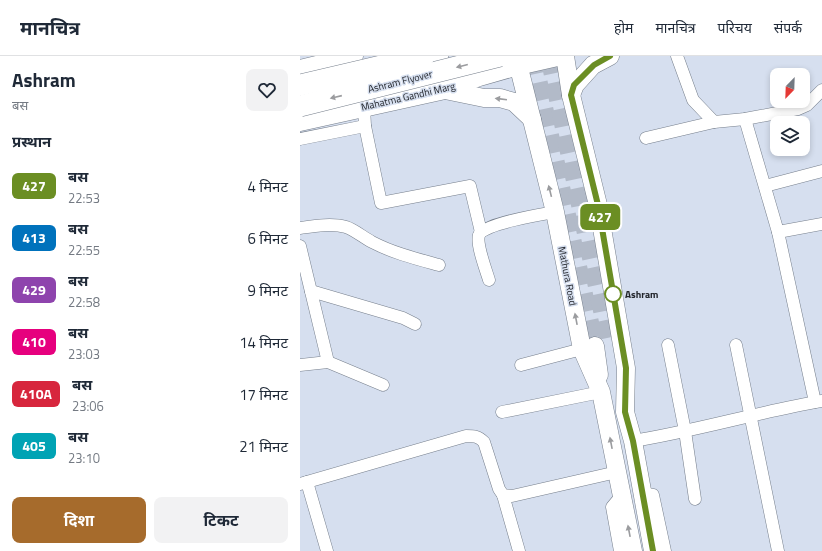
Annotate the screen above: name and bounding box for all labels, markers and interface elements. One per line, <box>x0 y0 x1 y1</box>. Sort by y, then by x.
text: मानचित्र <box>20 13 80 42</box>
text: होम <box>614 17 633 38</box>
text: मानचित्र <box>655 17 696 38</box>
text: परिचय <box>718 17 752 38</box>
text: संपर्क <box>774 17 802 38</box>
one-way arrow <box>456 63 468 69</box>
text: Ashram <box>12 65 76 94</box>
street label: Ashram Flyover <box>366 66 434 97</box>
north arrow <box>770 68 810 108</box>
map controls <box>770 68 810 156</box>
button: heart <box>246 69 288 111</box>
street label: Mahatma Gandhi Marg <box>359 78 457 115</box>
text: बस <box>12 95 28 115</box>
one-way arrow <box>330 95 342 101</box>
one-way arrow <box>495 96 507 102</box>
button: layers <box>770 116 810 156</box>
text: प्रस्थान <box>12 130 51 153</box>
text: बस <box>68 165 88 188</box>
text: 427 <box>22 175 46 196</box>
text: 4 मिनट <box>248 175 288 198</box>
one-way arrow <box>547 185 553 198</box>
text: 22:53 <box>68 188 100 208</box>
line badge: 427 <box>577 204 623 230</box>
text: 427 <box>588 206 612 227</box>
text: बस <box>68 217 88 240</box>
text: 413 <box>22 227 46 248</box>
text: 6 मिनट <box>248 227 288 250</box>
text: 22:55 <box>68 240 100 260</box>
street label: Mathura Road <box>554 245 581 307</box>
text: बस <box>68 269 88 292</box>
text: 429 <box>22 279 46 300</box>
text: 9 मिनट <box>248 279 288 302</box>
marker: Ashram <box>604 285 622 303</box>
place label: Ashram <box>625 287 659 302</box>
text: 22:58 <box>68 292 100 312</box>
one-way arrow <box>573 313 579 325</box>
text: बस <box>68 321 88 344</box>
text: 410 <box>22 331 46 352</box>
text: 14 मिनट <box>239 331 288 354</box>
text: 23:03 <box>68 344 100 364</box>
text: बस <box>72 373 92 396</box>
text: 410A <box>20 383 52 404</box>
text: 17 मिनट <box>239 383 288 406</box>
text: 23:06 <box>72 396 104 416</box>
text: बस <box>68 425 88 448</box>
text: 405 <box>22 435 46 456</box>
text: 21 मिनट <box>239 435 288 458</box>
one-way arrow <box>608 437 614 449</box>
text: 23:10 <box>68 448 100 468</box>
button: दिशा <box>12 497 146 543</box>
button: टिकट <box>154 497 288 543</box>
one-way arrow <box>626 524 632 537</box>

